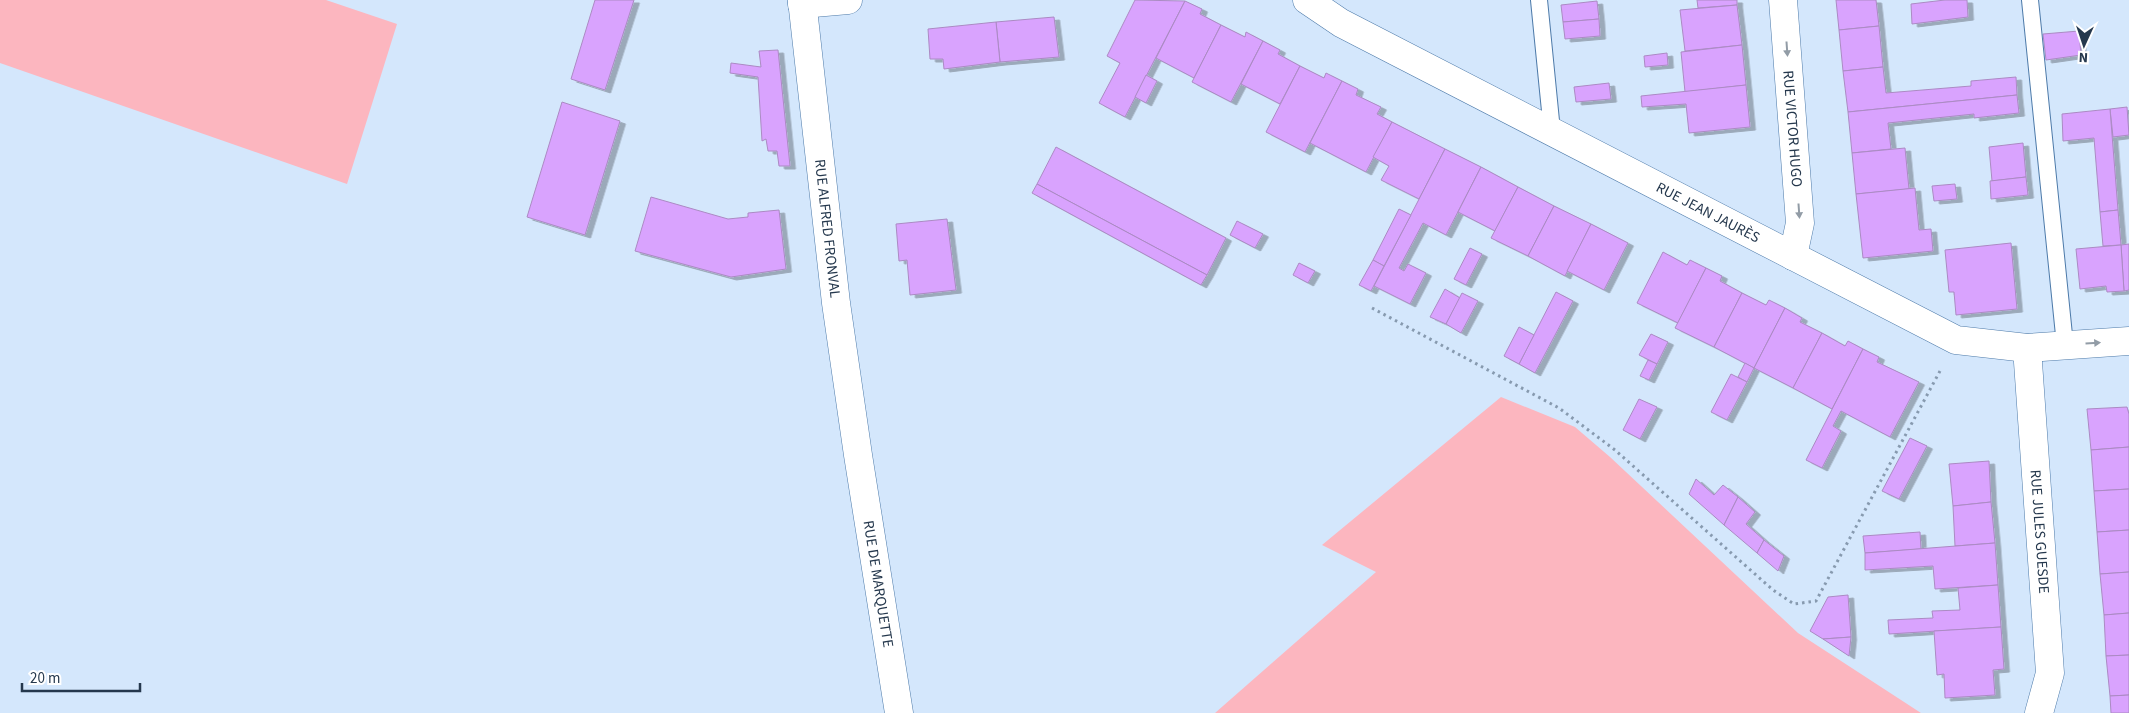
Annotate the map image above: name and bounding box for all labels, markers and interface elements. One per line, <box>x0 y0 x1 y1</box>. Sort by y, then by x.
north arrow <box>2059 20 2109 70</box>
one-way arrow <box>1783 41 1791 57</box>
text: N <box>2078 47 2089 67</box>
street label: RUE VICTOR HUGO <box>1777 69 1807 188</box>
street label: RUE ALFRED FRONVAL <box>809 158 845 299</box>
street label: RUE JEAN JAURÈS <box>1652 177 1763 248</box>
one-way arrow <box>1795 203 1803 219</box>
one-way arrow <box>2085 339 2101 347</box>
street label: RUE JULES GUESDE <box>2025 469 2054 594</box>
street label: RUE DE MARQUETTE <box>858 519 898 649</box>
scale bar <box>22 660 140 692</box>
text: 20 m <box>30 668 60 689</box>

